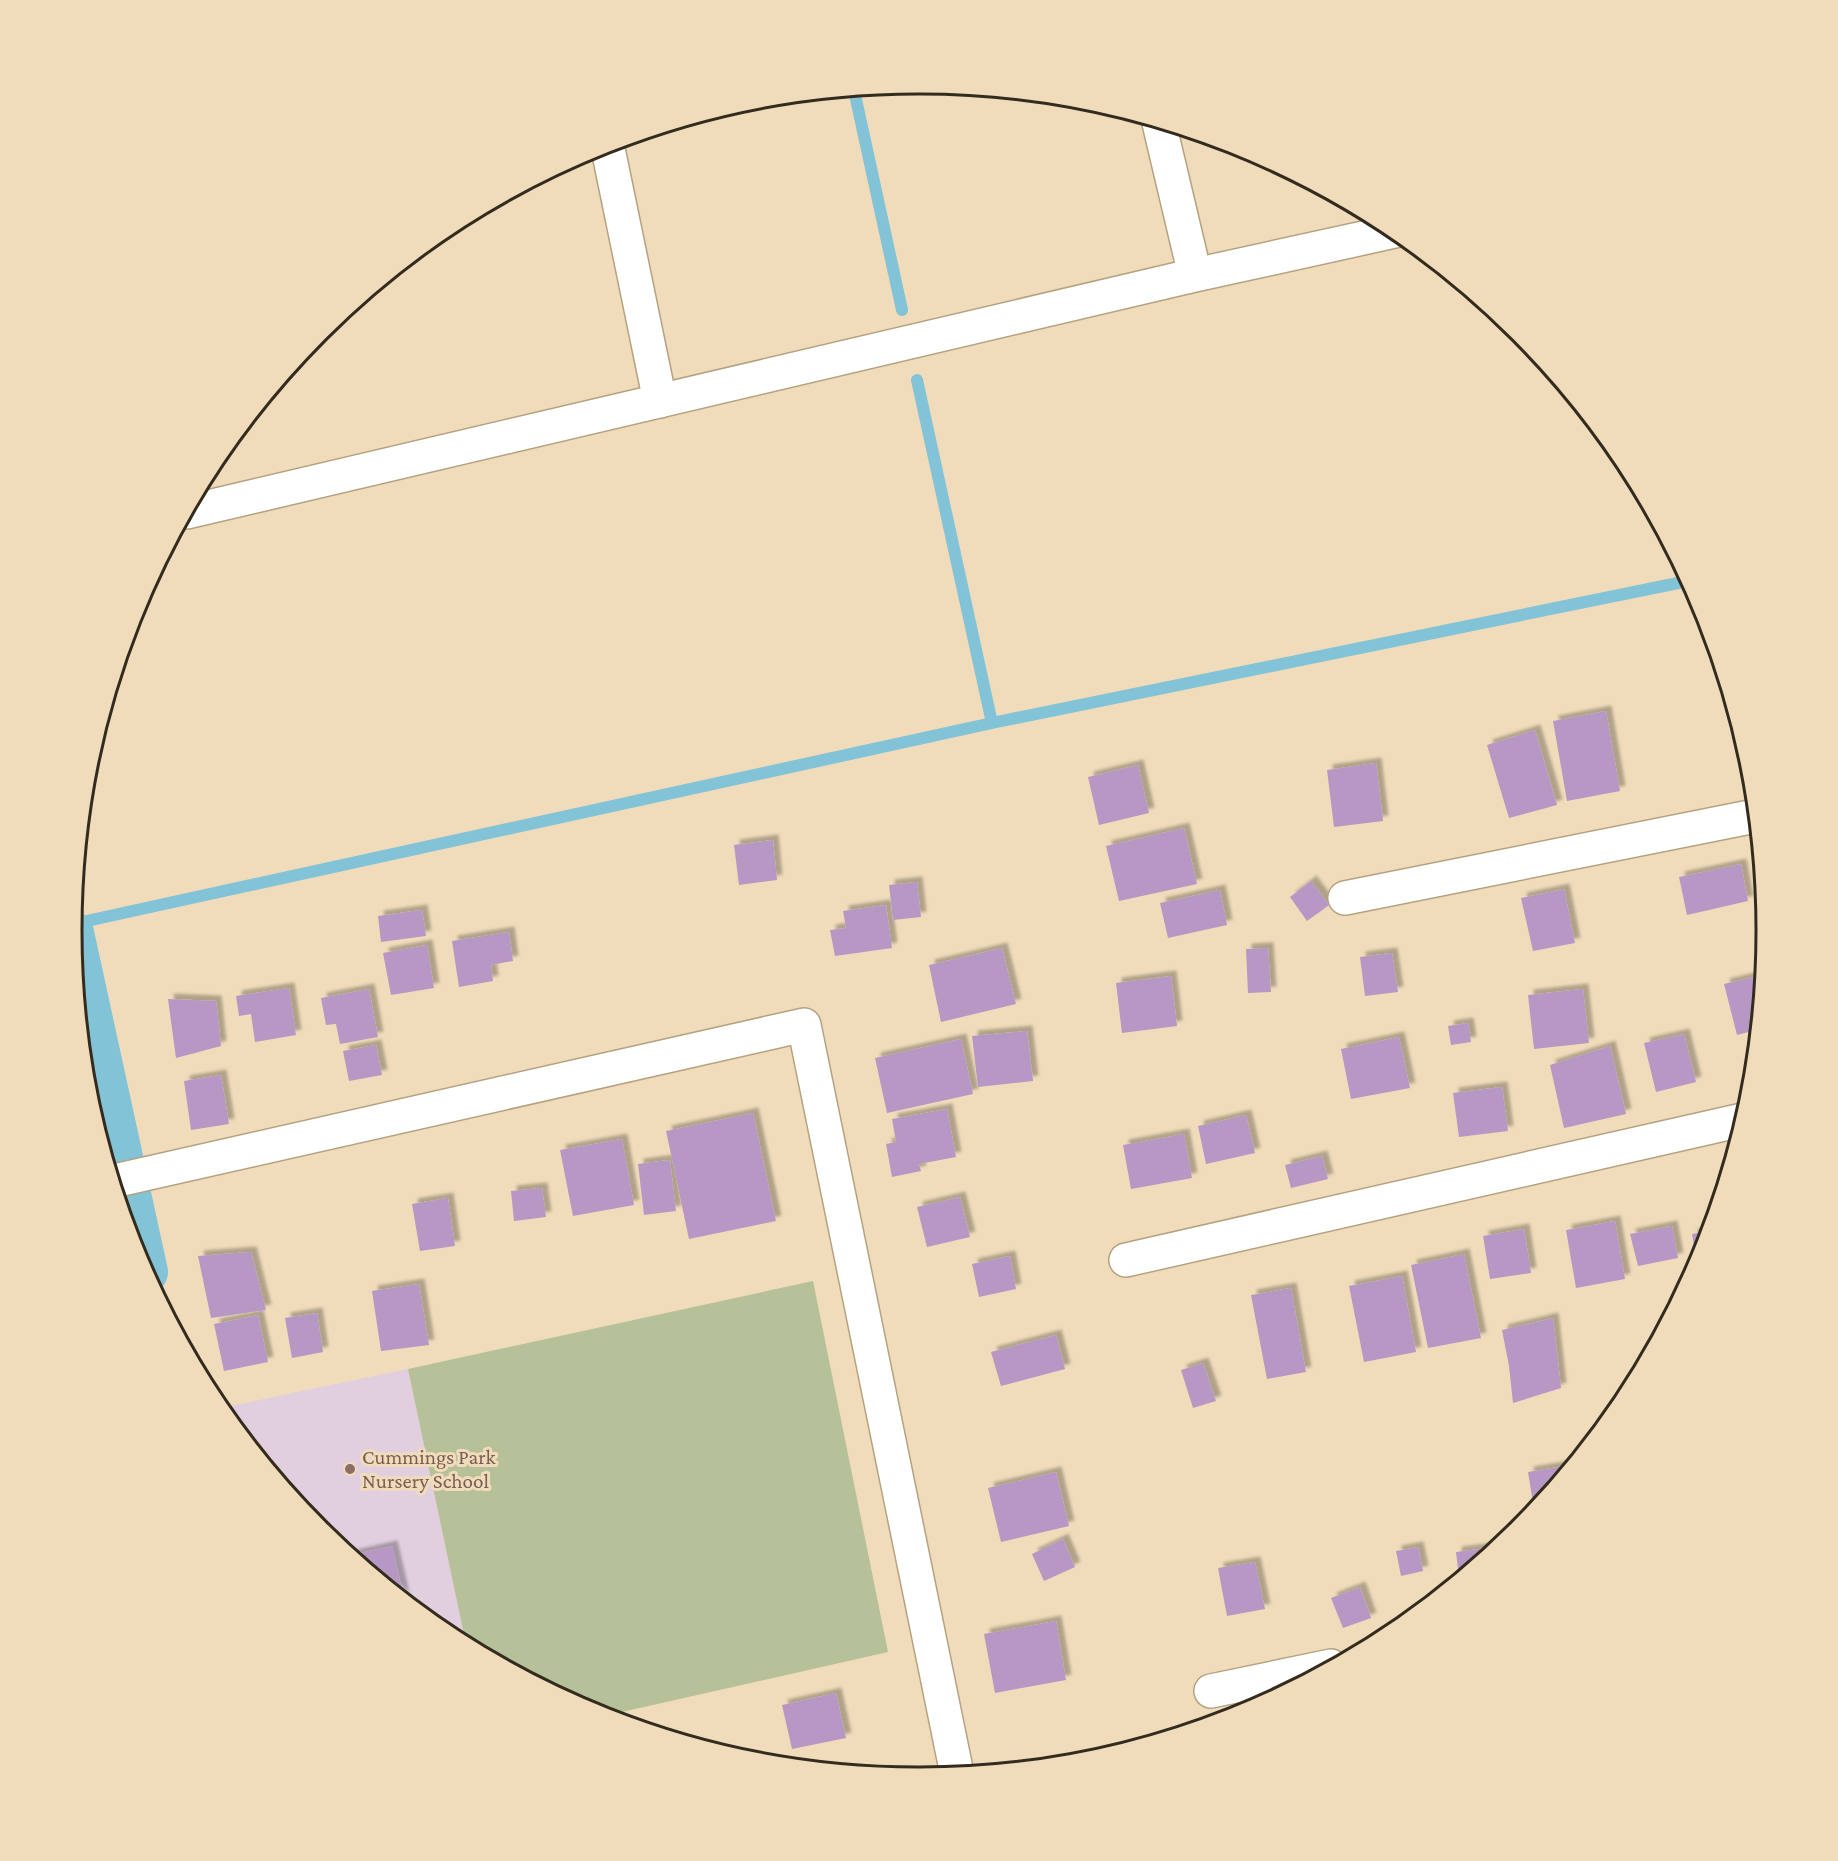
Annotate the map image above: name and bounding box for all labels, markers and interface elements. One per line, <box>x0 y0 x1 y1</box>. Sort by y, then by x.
place label: Cummings Park Nursery School <box>362 1445 496 1493</box>
marker: Cummings Park Nursery School <box>343 1462 357 1476</box>

